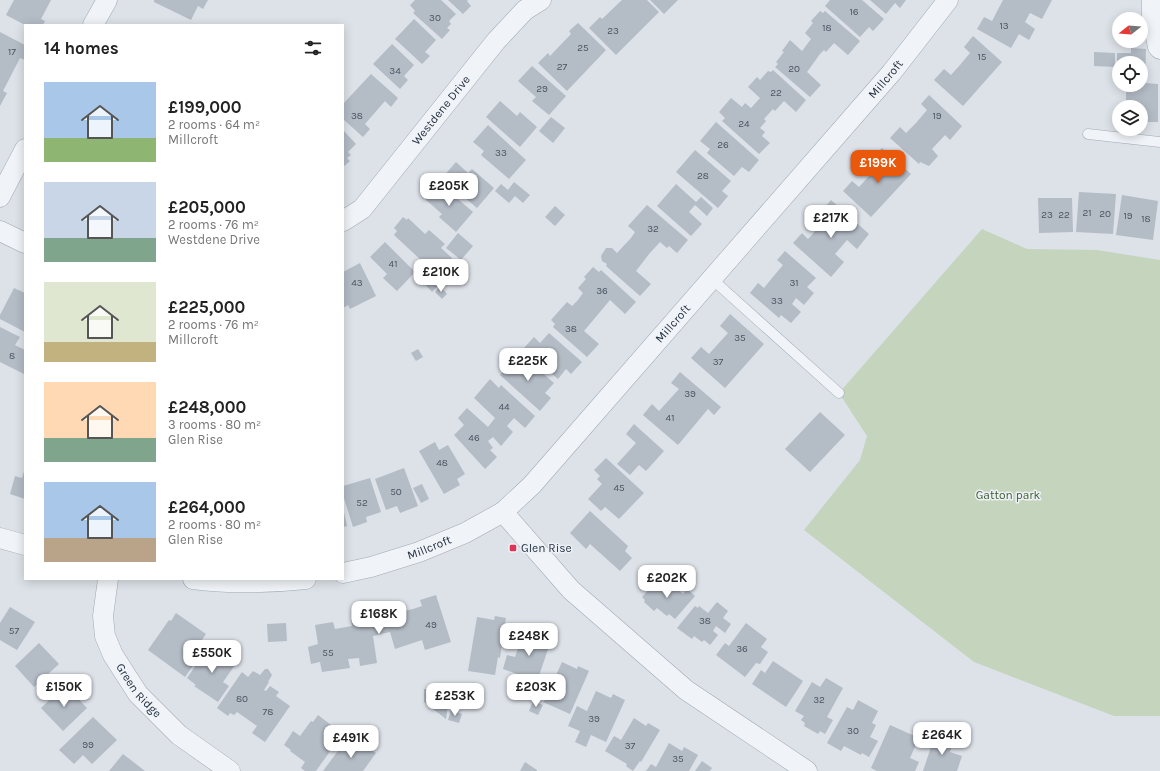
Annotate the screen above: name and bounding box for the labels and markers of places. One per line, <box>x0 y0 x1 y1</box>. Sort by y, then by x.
pin: £199K <box>850 150 906 184</box>
pin: £205K <box>421 173 477 207</box>
pin: £217K <box>803 205 859 239</box>
pin: £210K <box>413 259 469 293</box>
pin: £225K <box>500 348 556 382</box>
place label: Glen Rise <box>521 541 572 555</box>
marker: Glen Rise <box>508 543 518 553</box>
pin: £202K <box>639 565 695 599</box>
pin: £168K <box>351 601 407 635</box>
pin: £248K <box>501 623 557 657</box>
pin: £550K <box>184 640 240 674</box>
pin: £150K <box>36 674 92 708</box>
pin: £203K <box>508 674 564 708</box>
pin: £253K <box>427 683 483 717</box>
pin: £264K <box>914 722 970 756</box>
pin: £491K <box>323 725 379 759</box>

